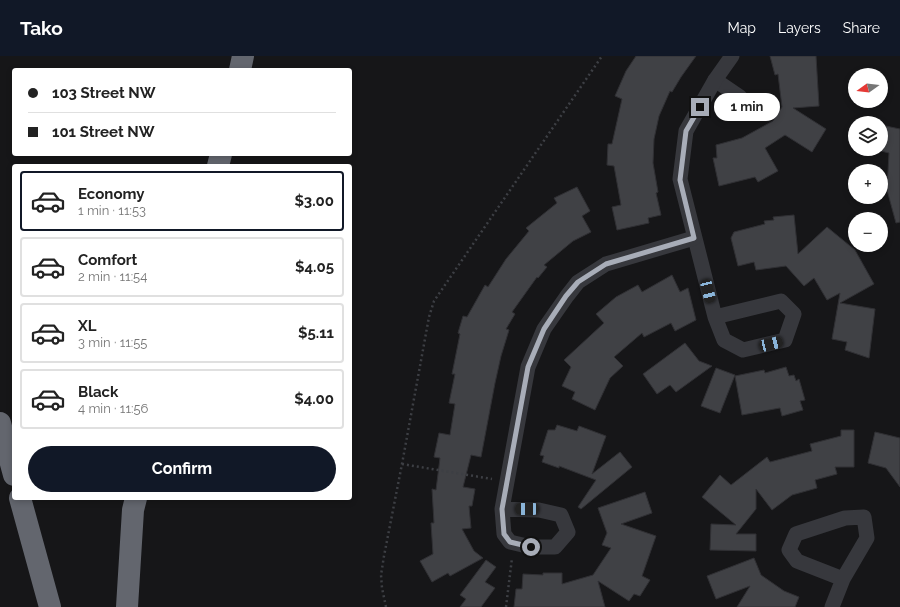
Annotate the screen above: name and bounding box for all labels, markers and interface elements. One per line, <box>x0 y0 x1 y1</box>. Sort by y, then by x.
text: Tako <box>20 17 63 39</box>
text: Map <box>728 20 756 36</box>
text: Layers <box>778 20 821 36</box>
text: Share <box>843 20 880 36</box>
north arrow <box>848 68 888 108</box>
map controls <box>848 68 888 252</box>
text: 103 Street NW <box>52 84 156 102</box>
callout: 1 min <box>714 93 780 121</box>
route end <box>691 98 709 116</box>
text: 1 min <box>731 99 763 114</box>
button: layers <box>848 116 888 156</box>
text: 101 Street NW <box>52 123 155 141</box>
button: + <box>848 164 888 204</box>
icon: car <box>30 183 66 219</box>
text: Economy <box>78 185 145 203</box>
text: $3.00 <box>294 192 334 210</box>
text: 1 min · 11:53 <box>78 203 146 218</box>
button: − <box>848 212 888 252</box>
icon: car <box>30 249 66 285</box>
text: Comfort <box>78 251 137 269</box>
text: $4.05 <box>295 258 334 276</box>
text: 2 min · 11:54 <box>78 269 147 284</box>
car <box>699 278 717 304</box>
icon: car <box>30 315 66 351</box>
text: XL <box>78 317 96 335</box>
text: $5.11 <box>298 324 334 342</box>
text: 3 min · 11:55 <box>78 335 147 350</box>
car <box>758 335 784 353</box>
icon: car <box>30 381 66 417</box>
text: Black <box>78 383 118 401</box>
text: $4.00 <box>294 390 334 408</box>
text: 4 min · 11:56 <box>78 401 148 416</box>
button: Confirm <box>28 446 336 492</box>
car <box>515 503 539 515</box>
route start <box>522 538 540 556</box>

